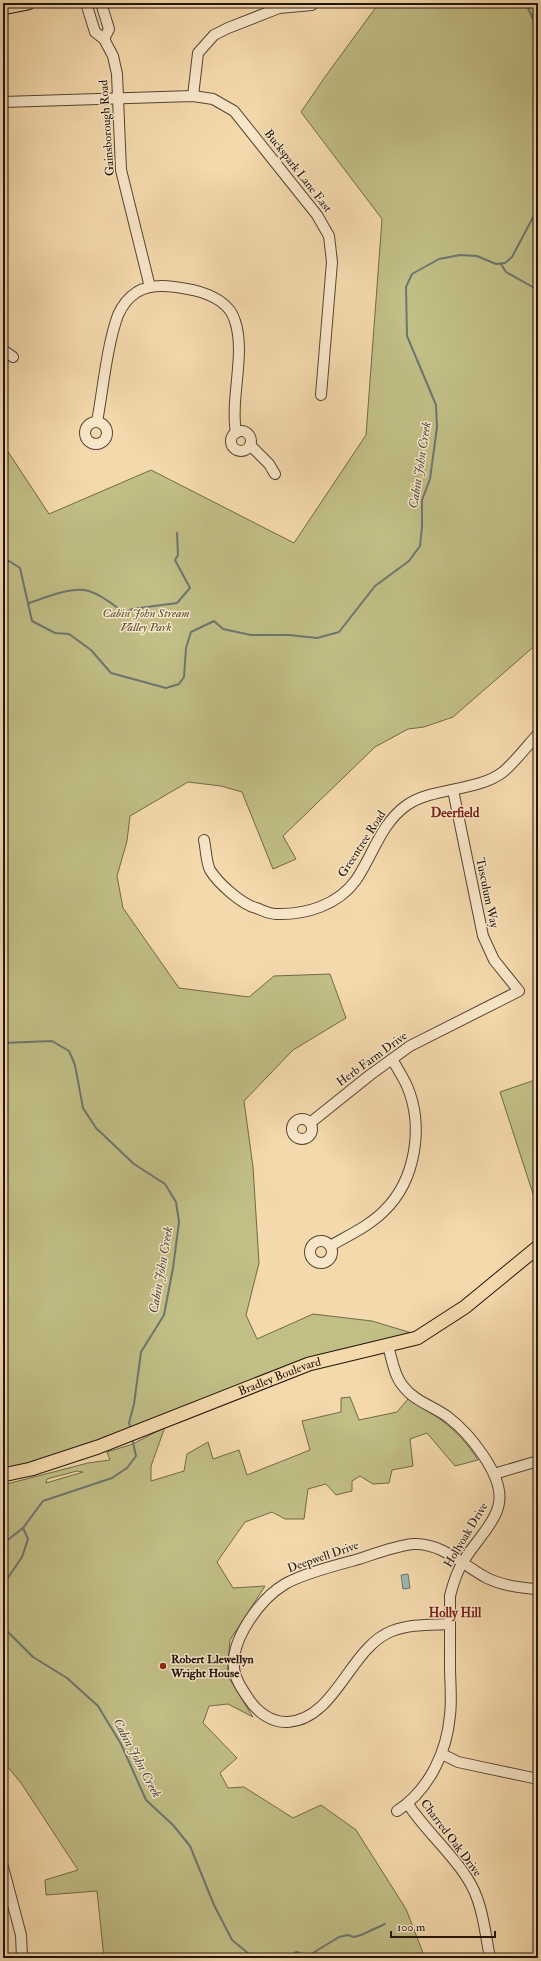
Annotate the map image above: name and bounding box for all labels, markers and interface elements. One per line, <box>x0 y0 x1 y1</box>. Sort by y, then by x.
street label: Gainsborough Road <box>96 79 118 177</box>
street label: Buckspark Lane East <box>261 126 335 216</box>
water label: Cabin John Creek <box>405 420 435 510</box>
park label: Cabin John Stream Valley Park <box>102 606 190 635</box>
district label: Deerfield <box>431 805 480 821</box>
street label: Greentree Road <box>335 808 389 880</box>
street label: Tusculum Way <box>472 857 502 930</box>
street label: Herb Farm Drive <box>334 1028 410 1090</box>
water label: Cabin John Creek <box>146 1225 176 1315</box>
street label: Bradley Boulevard <box>236 1354 322 1399</box>
street label: Hollyoak Drive <box>441 1500 491 1570</box>
street label: Deepwell Drive <box>285 1538 361 1576</box>
district label: Holly Hill <box>429 1605 482 1622</box>
place label: Robert Llewellyn Wright House <box>170 1652 254 1681</box>
marker: Robert Llewellyn Wright House <box>158 1661 168 1671</box>
water label: Cabin John Creek <box>109 1716 165 1800</box>
street label: Charred Oak Drive <box>417 1796 485 1880</box>
scale bar <box>391 1913 495 1939</box>
text: 100 m <box>397 1920 426 1935</box>

